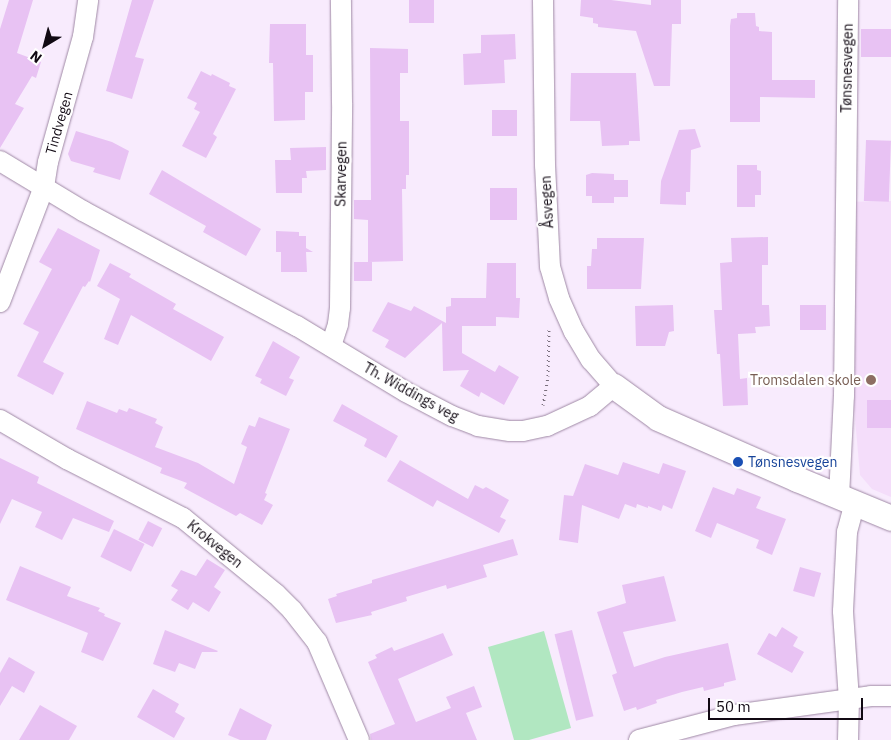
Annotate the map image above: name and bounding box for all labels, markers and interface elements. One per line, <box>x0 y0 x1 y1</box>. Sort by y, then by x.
north arrow <box>20 20 70 70</box>
street label: Tønsnesvegen <box>838 23 856 113</box>
text: N <box>27 47 45 67</box>
street label: Tindvegen <box>42 89 76 157</box>
street label: Skarvegen <box>332 141 350 207</box>
street label: Åsvegen <box>537 175 557 229</box>
street label: Th. Widdings veg <box>361 359 461 425</box>
place label: Tromsdalen skole <box>750 372 861 388</box>
marker: Tromsdalen skole <box>865 374 877 386</box>
place label: Tønsnesvegen <box>748 454 838 470</box>
marker: Tønsnesvegen <box>732 456 744 468</box>
street label: Krokvegen <box>184 517 246 571</box>
scale bar <box>711 688 866 720</box>
text: 50 m <box>716 697 751 716</box>

